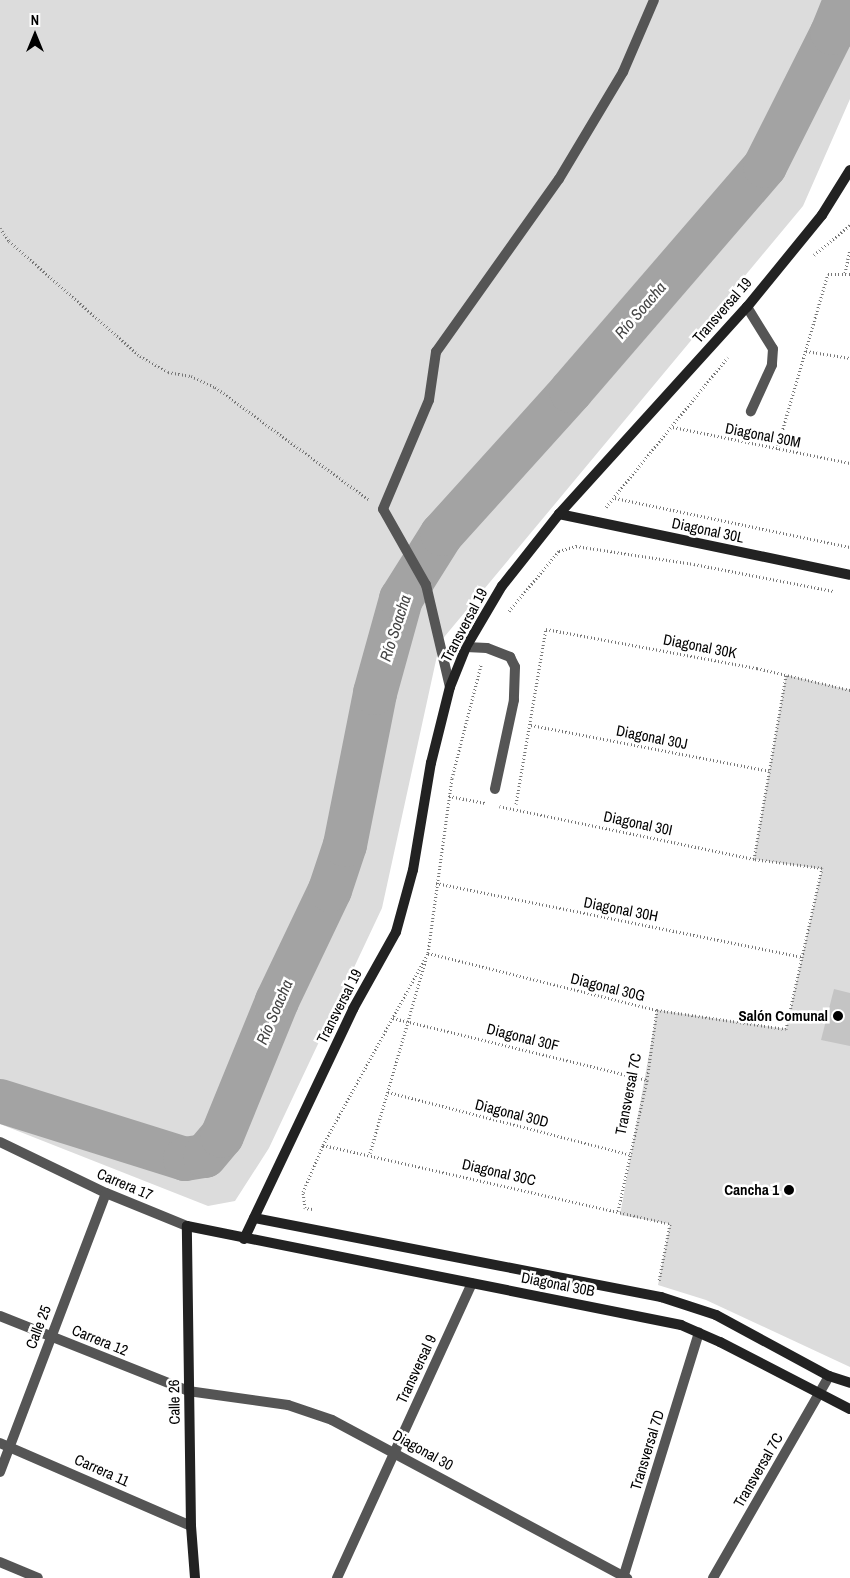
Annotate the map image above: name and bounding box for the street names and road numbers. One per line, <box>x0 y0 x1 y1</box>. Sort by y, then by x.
street label: Transversal 19 <box>689 274 755 346</box>
street label: Diagonal 30M <box>724 419 802 451</box>
street label: Diagonal 30L <box>670 514 746 546</box>
street label: Transversal 19 <box>437 585 491 665</box>
street label: Diagonal 30K <box>662 630 738 662</box>
street label: Diagonal 30J <box>615 721 689 753</box>
street label: Diagonal 30I <box>602 807 674 839</box>
street label: Diagonal 30H <box>582 893 660 925</box>
street label: Transversal 19 <box>313 966 365 1046</box>
street label: Diagonal 30G <box>569 969 647 1005</box>
street label: Diagonal 30F <box>485 1019 561 1055</box>
street label: Transversal 7C <box>611 1052 645 1136</box>
street label: Diagonal 30D <box>473 1095 551 1131</box>
street label: Diagonal 30C <box>460 1155 538 1189</box>
street label: Carrera 17 <box>94 1164 156 1204</box>
street label: Diagonal 30B <box>520 1268 596 1300</box>
street label: Calle 25 <box>22 1303 54 1351</box>
street label: Carrera 12 <box>69 1321 131 1359</box>
street label: Transversal 9 <box>392 1332 440 1406</box>
street label: Calle 26 <box>165 1379 183 1425</box>
street label: Transversal 7D <box>626 1408 668 1492</box>
street label: Diagonal 30 <box>390 1426 456 1474</box>
street label: Transversal 7C <box>729 1430 787 1510</box>
street label: Carrera 11 <box>72 1450 132 1490</box>

